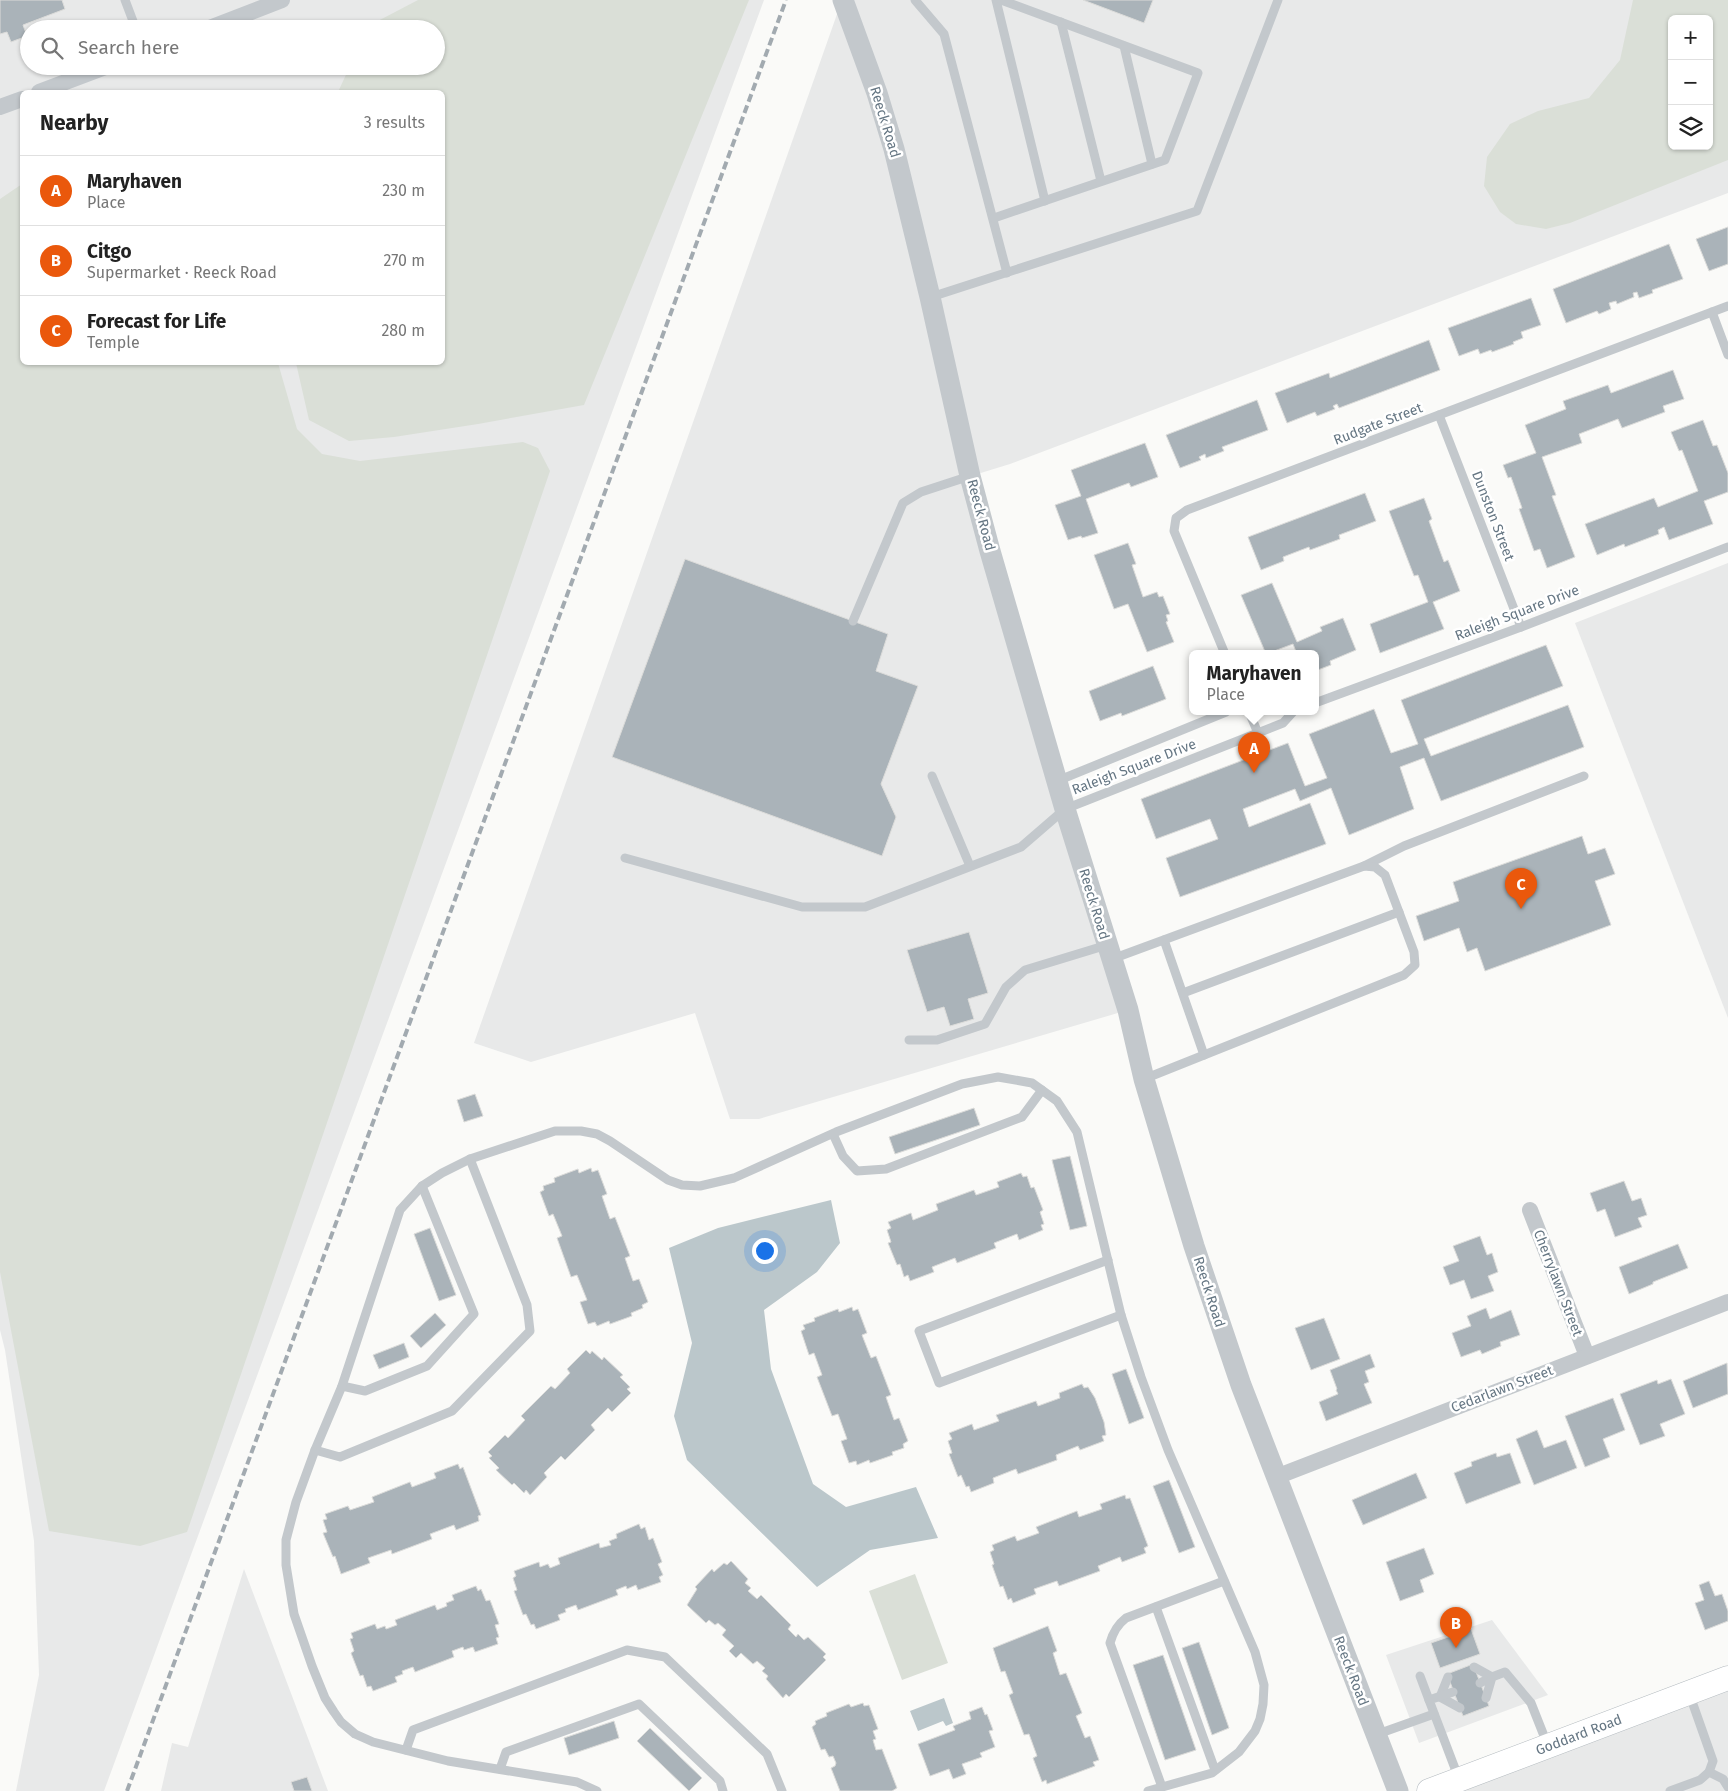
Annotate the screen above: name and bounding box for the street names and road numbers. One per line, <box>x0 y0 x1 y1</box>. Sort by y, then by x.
street label: Reeck Road <box>866 84 904 160</box>
street label: Rudgate Street <box>1331 399 1426 449</box>
street label: Dunston Street <box>1468 469 1518 564</box>
street label: Reeck Road <box>963 477 999 553</box>
street label: Raleigh Square Drive <box>1453 581 1581 645</box>
street label: Raleigh Square Drive <box>1070 735 1198 799</box>
street label: Reeck Road <box>1075 866 1113 942</box>
street label: Cherrylawn Street <box>1530 1227 1586 1340</box>
street label: Reeck Road <box>1190 1254 1228 1330</box>
street label: Cedarlawn Street <box>1448 1361 1556 1416</box>
street label: Reeck Road <box>1330 1634 1372 1708</box>
street label: Goddard Road <box>1533 1710 1624 1758</box>

